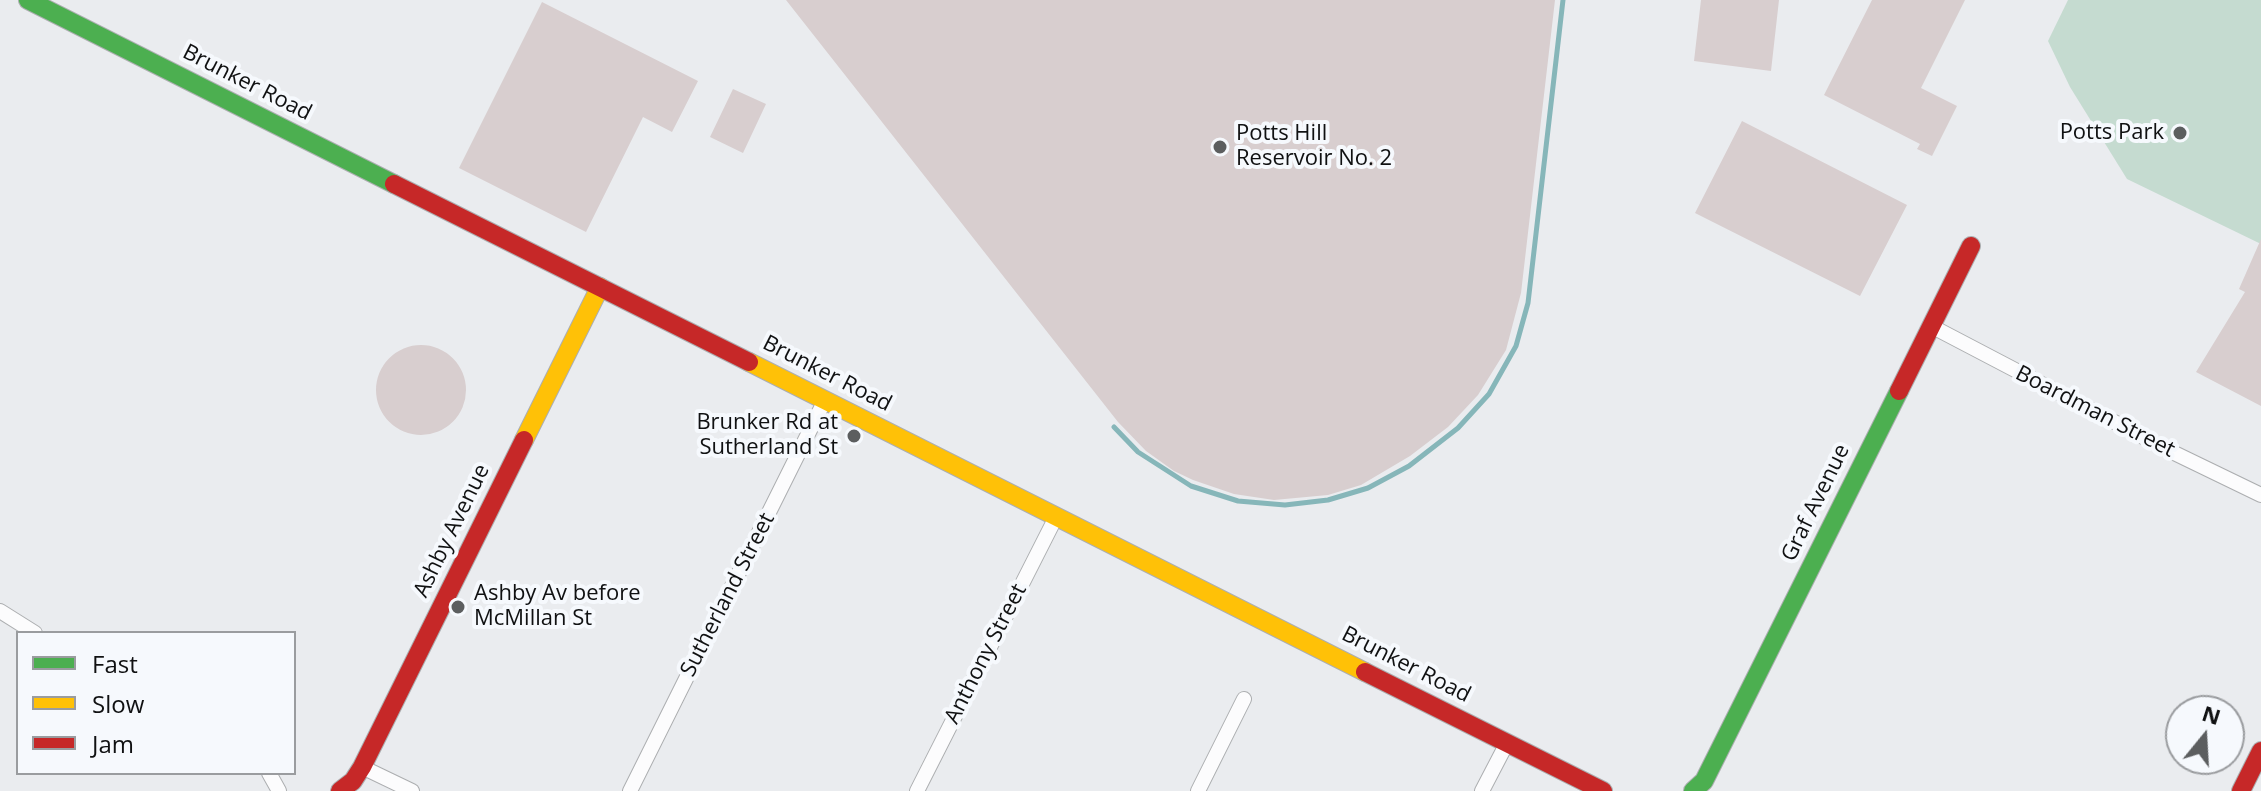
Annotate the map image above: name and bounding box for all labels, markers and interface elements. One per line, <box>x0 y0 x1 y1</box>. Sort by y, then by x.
street label: Brunker Road <box>178 39 316 127</box>
place label: Potts Park <box>2060 120 2164 146</box>
place label: Potts Hill Reservoir No. 2 <box>1236 121 1392 172</box>
marker: Potts Park <box>2171 124 2189 142</box>
marker: Potts Hill Reservoir No. 2 <box>1211 138 1229 156</box>
street label: Brunker Road <box>758 330 896 418</box>
street label: Boardman Street <box>2011 360 2179 464</box>
place label: Brunker Rd at Sutherland St <box>696 410 838 462</box>
marker: Brunker Rd at Sutherland St <box>845 427 863 445</box>
street label: Graf Avenue <box>1776 440 1856 566</box>
street label: Ashby Avenue <box>408 460 496 602</box>
street label: Sutherland Street <box>675 509 781 681</box>
street label: Anthony Street <box>939 580 1033 728</box>
place label: Ashby Av before McMillan St <box>474 581 640 632</box>
marker: Ashby Av before McMillan St <box>449 598 467 616</box>
street label: Brunker Road <box>1337 621 1475 709</box>
legend <box>16 631 296 775</box>
text: Fast <box>92 647 138 680</box>
text: Slow <box>92 687 144 720</box>
north arrow <box>2165 695 2245 775</box>
text: N <box>2199 697 2225 731</box>
text: Jam <box>92 727 134 760</box>

